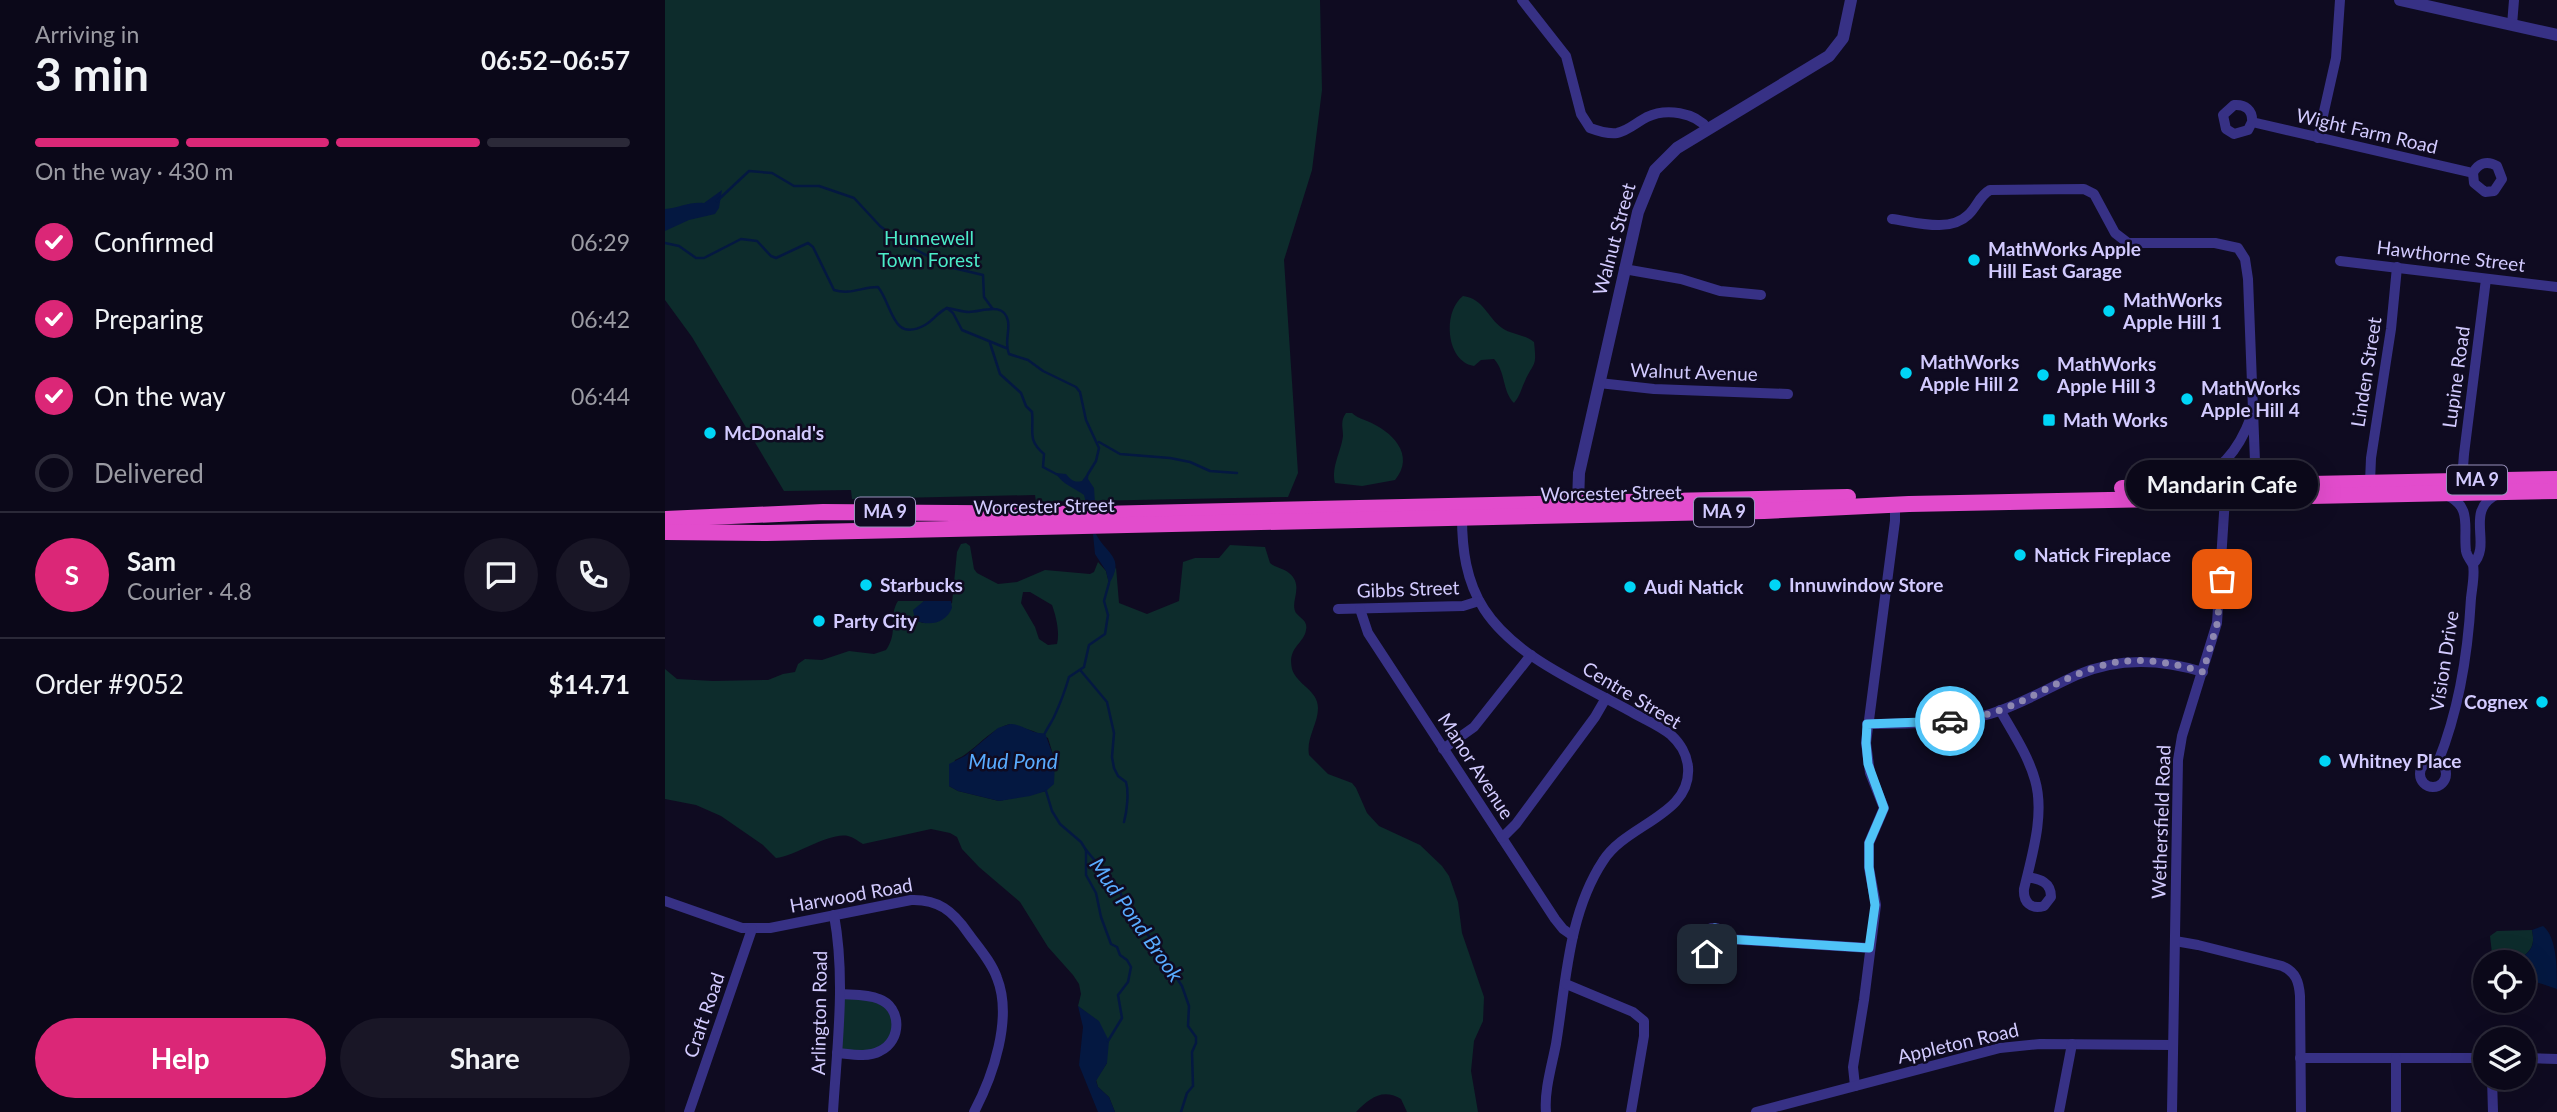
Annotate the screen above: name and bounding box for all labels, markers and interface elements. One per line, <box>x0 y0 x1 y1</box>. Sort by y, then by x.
text: Arriving in <box>35 20 139 48</box>
text: 06:52–06:57 <box>481 44 630 76</box>
text: 3 min <box>35 46 149 101</box>
street label: Wight Farm Road <box>2294 103 2440 158</box>
text: On the way · 430 m <box>35 157 234 185</box>
street label: Walnut Street <box>1587 180 1640 298</box>
icon: check <box>35 223 73 261</box>
text: Confirmed <box>94 226 214 258</box>
park label: Hunnewell Town Forest <box>878 226 980 271</box>
text: 06:29 <box>571 228 630 256</box>
street label: Hawthorne Street <box>2376 235 2527 276</box>
place label: MathWorks Apple Hill East Garage <box>1988 237 2141 282</box>
marker: MathWorks Apple Hill East Garage <box>1966 252 1982 268</box>
place label: MathWorks Apple Hill 1 <box>2122 288 2222 333</box>
icon: check <box>35 300 73 338</box>
text: Preparing <box>94 303 203 335</box>
marker: MathWorks Apple Hill 1 <box>2101 303 2117 319</box>
text: 06:42 <box>571 305 630 333</box>
street label: Linden Street <box>2345 315 2386 429</box>
street label: Lupine Road <box>2437 324 2474 429</box>
place label: MathWorks Apple Hill 2 <box>1919 350 2019 395</box>
place label: MathWorks Apple Hill 3 <box>2056 352 2156 397</box>
street label: Walnut Avenue <box>1630 358 1758 385</box>
marker: MathWorks Apple Hill 2 <box>1898 365 1914 381</box>
marker: MathWorks Apple Hill 3 <box>2035 367 2051 383</box>
place label: MathWorks Apple Hill 4 <box>2200 376 2300 421</box>
icon: check <box>35 377 73 415</box>
text: On the way <box>94 380 226 412</box>
text: 06:44 <box>571 382 630 410</box>
marker: MathWorks Apple Hill 4 <box>2179 391 2195 407</box>
place label: Math Works <box>2063 408 2168 431</box>
marker: Math Works <box>2041 412 2057 428</box>
place label: McDonald's <box>724 421 824 444</box>
marker: McDonald's <box>702 425 718 441</box>
text: Delivered <box>94 457 204 489</box>
callout: Mandarin Cafe <box>2126 460 2318 509</box>
road number: MA 9 <box>2447 466 2507 494</box>
text: Mandarin Cafe <box>2147 470 2297 498</box>
street label: Worcester Street <box>1540 480 1682 505</box>
street label: Worcester Street <box>973 493 1115 518</box>
road number: MA 9 <box>855 498 915 526</box>
road number: MA 9 <box>1694 498 1754 526</box>
button: chat <box>464 538 538 612</box>
button: phone <box>556 538 630 612</box>
place label: Natick Fireplace <box>2034 543 2171 566</box>
text: Sam <box>127 545 176 577</box>
marker: Natick Fireplace <box>2012 547 2028 563</box>
pin <box>2192 549 2252 609</box>
text: S <box>65 559 79 591</box>
icon: bag <box>2203 560 2241 598</box>
place label: Starbucks <box>880 573 963 596</box>
place label: Innuwindow Store <box>1789 573 1943 596</box>
street label: Gibbs Street <box>1356 575 1460 602</box>
place label: Audi Natick <box>1643 575 1744 598</box>
text: Courier · 4.8 <box>127 577 252 605</box>
marker: Starbucks <box>858 577 874 593</box>
marker: Innuwindow Store <box>1767 577 1783 593</box>
marker: Audi Natick <box>1622 579 1638 595</box>
place label: Party City <box>833 609 918 632</box>
street label: Vision Drive <box>2424 609 2463 713</box>
marker: Party City <box>811 613 827 629</box>
street label: Centre Street <box>1579 656 1686 733</box>
text: Order #9052 <box>35 668 184 700</box>
text: $14.71 <box>548 668 630 700</box>
courier <box>1915 686 1985 756</box>
place label: Cognex <box>2464 690 2528 713</box>
marker: Cognex <box>2534 694 2550 710</box>
icon: car <box>1931 702 1969 740</box>
street label: Manor Avenue <box>1434 708 1519 823</box>
street label: Wethersfield Road <box>2146 745 2175 899</box>
water label: Mud Pond <box>968 748 1058 773</box>
place label: Whitney Place <box>2339 749 2461 772</box>
marker: Whitney Place <box>2317 753 2333 769</box>
water label: Mud Pond Brook <box>1085 852 1190 987</box>
street label: Harwood Road <box>788 872 914 917</box>
pin <box>1677 924 1737 984</box>
icon: home <box>1688 935 1726 973</box>
map controls <box>2473 950 2536 1090</box>
button: locate <box>2473 950 2536 1013</box>
street label: Arlington Road <box>806 951 831 1075</box>
street label: Craft Road <box>678 969 729 1061</box>
street label: Appleton Road <box>1895 1017 2021 1068</box>
button: Help <box>35 1018 326 1098</box>
button: Share <box>340 1018 630 1098</box>
button: layers <box>2473 1027 2536 1090</box>

